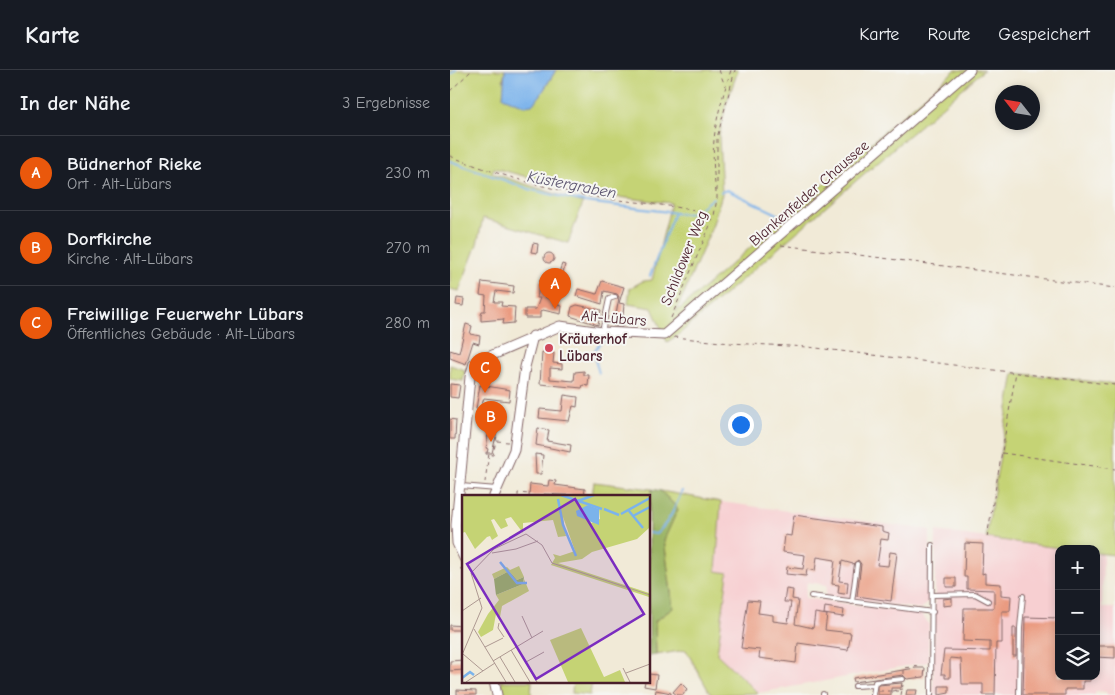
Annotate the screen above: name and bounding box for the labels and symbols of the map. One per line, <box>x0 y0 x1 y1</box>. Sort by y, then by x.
north arrow <box>995 85 1040 130</box>
street label: Blankenfelder Chaussee <box>745 136 873 250</box>
water label: Küstergraben <box>526 168 618 202</box>
street label: Schildower Weg <box>657 208 711 308</box>
pin: A <box>539 268 571 309</box>
street label: Alt-Lübars <box>581 306 647 330</box>
place label: Kräuterhof Lübars <box>559 330 628 365</box>
marker: Kräuterhof Lübars <box>543 342 555 354</box>
pin: C <box>469 352 501 393</box>
pin: B <box>475 401 507 442</box>
your location <box>728 412 754 438</box>
inset map <box>462 495 650 682</box>

